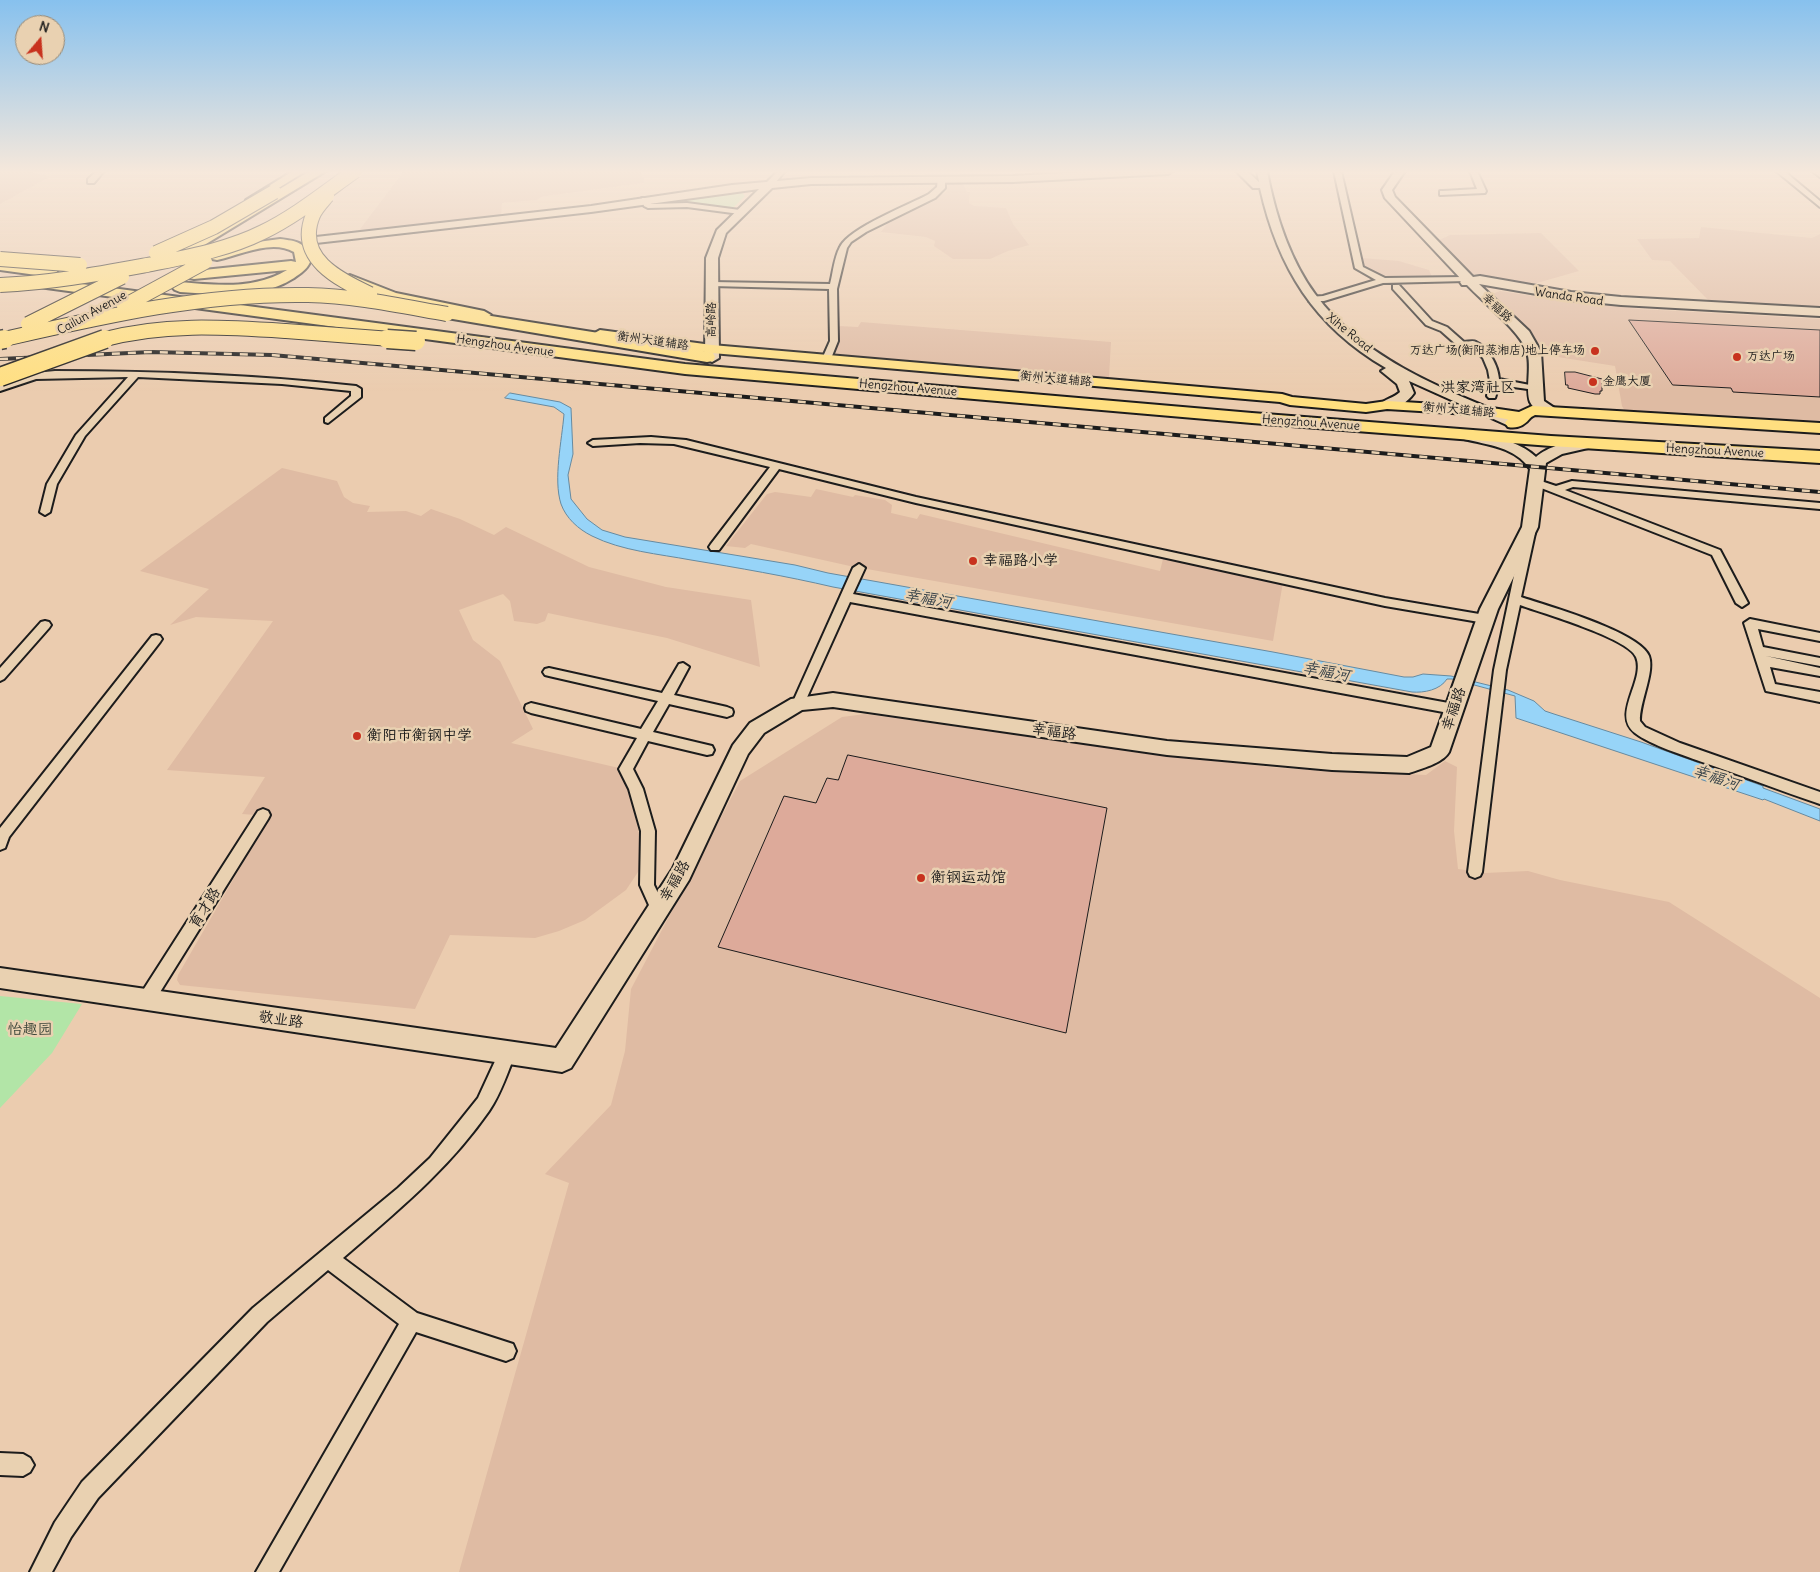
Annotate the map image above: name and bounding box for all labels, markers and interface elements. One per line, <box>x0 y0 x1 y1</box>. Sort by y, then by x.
north arrow <box>15 15 65 65</box>
text: N <box>37 17 52 37</box>
street label: Wanda Road <box>1534 285 1604 309</box>
street label: Cailun Avenue <box>55 288 129 338</box>
street label: 幸福路 <box>1479 290 1515 326</box>
street label: 高岭路 <box>705 302 719 338</box>
street label: Xihe Road <box>1323 310 1375 356</box>
street label: 衡州大道辅路 <box>616 329 690 353</box>
street label: Hengzhou Avenue <box>455 332 555 360</box>
place label: 万达广场(衡阳蒸湘店)地上停车场 <box>1410 344 1585 358</box>
marker: 万达广场(衡阳蒸湘店)地上停车场 <box>1589 345 1601 357</box>
place label: 万达广场 <box>1747 350 1795 364</box>
marker: 万达广场 <box>1731 351 1743 363</box>
street label: 衡州大道辅路 <box>1020 369 1092 389</box>
place label: 金鹰大厦 <box>1603 375 1651 389</box>
marker: 金鹰大厦 <box>1587 376 1599 388</box>
street label: Hengzhou Avenue <box>858 377 958 399</box>
district label: 洪家湾社区 <box>1441 379 1515 397</box>
street label: 衡州大道辅路 <box>1423 400 1495 420</box>
street label: Hengzhou Avenue <box>1262 412 1360 434</box>
street label: Hengzhou Avenue <box>1666 441 1764 461</box>
place label: 幸福路小学 <box>983 552 1058 570</box>
marker: 幸福路小学 <box>967 555 979 567</box>
water label: 幸福河 <box>903 585 953 613</box>
water label: 幸福河 <box>1301 658 1351 686</box>
street label: 幸福路 <box>1438 685 1470 733</box>
street label: 幸福路 <box>1030 720 1078 744</box>
place label: 衡阳市衡钢中学 <box>367 727 472 745</box>
marker: 衡阳市衡钢中学 <box>351 730 363 742</box>
water label: 幸福河 <box>1690 761 1742 795</box>
street label: 幸福路 <box>656 857 694 905</box>
place label: 衡钢运动馆 <box>931 869 1006 887</box>
marker: 衡钢运动馆 <box>915 872 927 884</box>
street label: 育才路 <box>185 884 225 932</box>
street label: 敬业路 <box>257 1008 305 1032</box>
park label: 怡趣园 <box>8 1021 52 1039</box>

